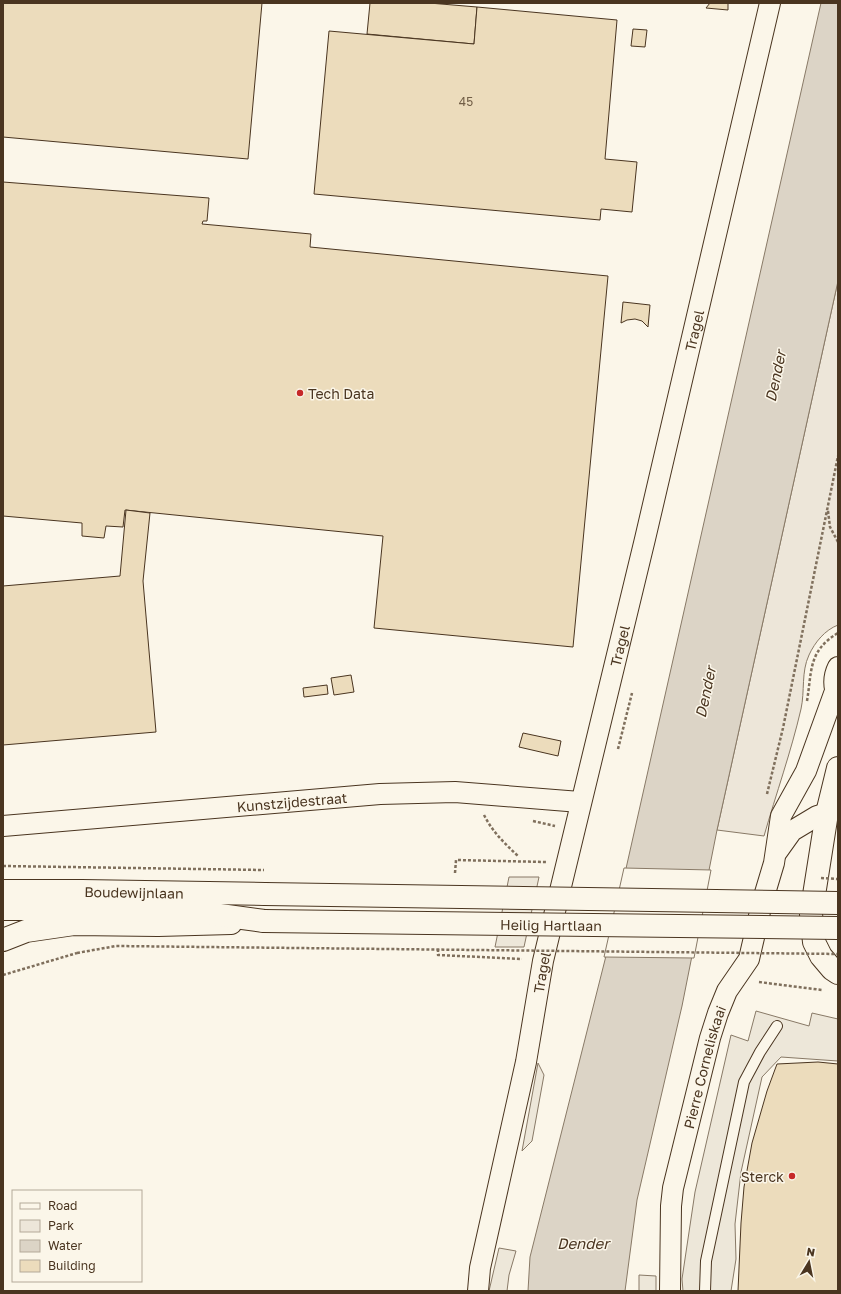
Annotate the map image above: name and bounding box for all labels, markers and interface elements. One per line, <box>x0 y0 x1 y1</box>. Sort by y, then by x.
house number: 45 <box>459 94 473 109</box>
street label: Tragel <box>681 308 707 353</box>
water label: Dender <box>761 346 790 403</box>
place label: Tech Data <box>308 385 374 402</box>
marker: Tech Data <box>295 388 305 398</box>
street label: Tragel <box>606 623 632 668</box>
water label: Dender <box>691 662 720 719</box>
street label: Kunstzijdestraat <box>236 788 348 815</box>
street label: Boudewijnlaan <box>84 883 184 901</box>
street label: Heilig Hartlaan <box>500 915 602 934</box>
street label: Tragel <box>529 950 553 994</box>
street label: Pierre Corneliskaai <box>679 1003 729 1130</box>
place label: Sterck <box>741 1168 784 1185</box>
marker: Sterck <box>787 1171 797 1181</box>
legend <box>12 1190 142 1282</box>
text: Road <box>48 1198 77 1213</box>
text: Park <box>48 1218 74 1233</box>
water label: Dender <box>557 1234 611 1252</box>
text: Water <box>48 1238 82 1253</box>
north arrow <box>789 1242 829 1282</box>
text: N <box>806 1245 816 1259</box>
text: Building <box>48 1258 96 1273</box>

